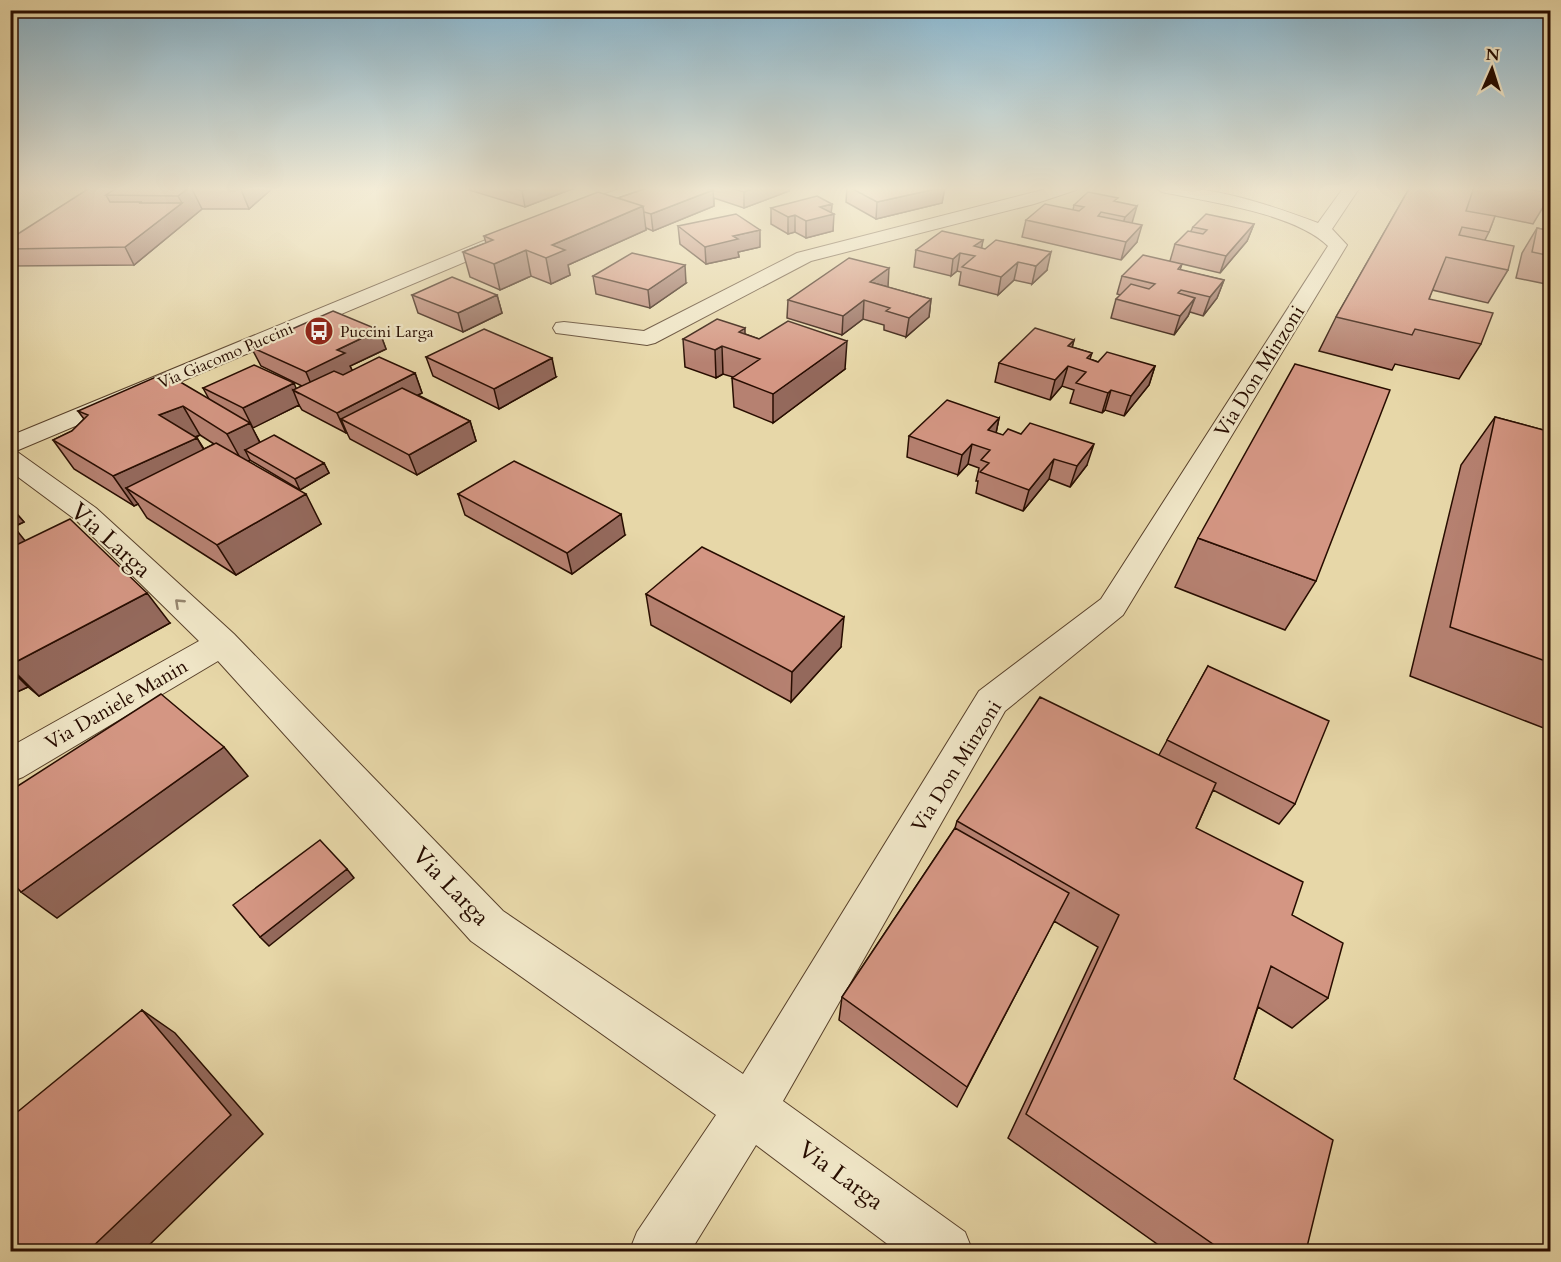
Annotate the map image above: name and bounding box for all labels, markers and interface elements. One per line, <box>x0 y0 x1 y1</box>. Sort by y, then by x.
north arrow <box>1462 39 1522 99</box>
text: N <box>1485 44 1500 66</box>
street label: Via Don Minzoni <box>1208 300 1311 442</box>
bus stop icon: Puccini Larga <box>303 315 335 347</box>
street label: Via Giacomo Puccini <box>154 317 297 394</box>
place label: Puccini Larga <box>340 321 434 343</box>
street label: Via Larga <box>63 495 159 586</box>
one-way arrow <box>176 599 187 610</box>
street label: Via Daniele Manin <box>40 652 193 756</box>
street label: Via Don Minzoni <box>905 695 1008 837</box>
street label: Via Larga <box>404 839 497 934</box>
street label: Via Larga <box>791 1133 891 1218</box>

